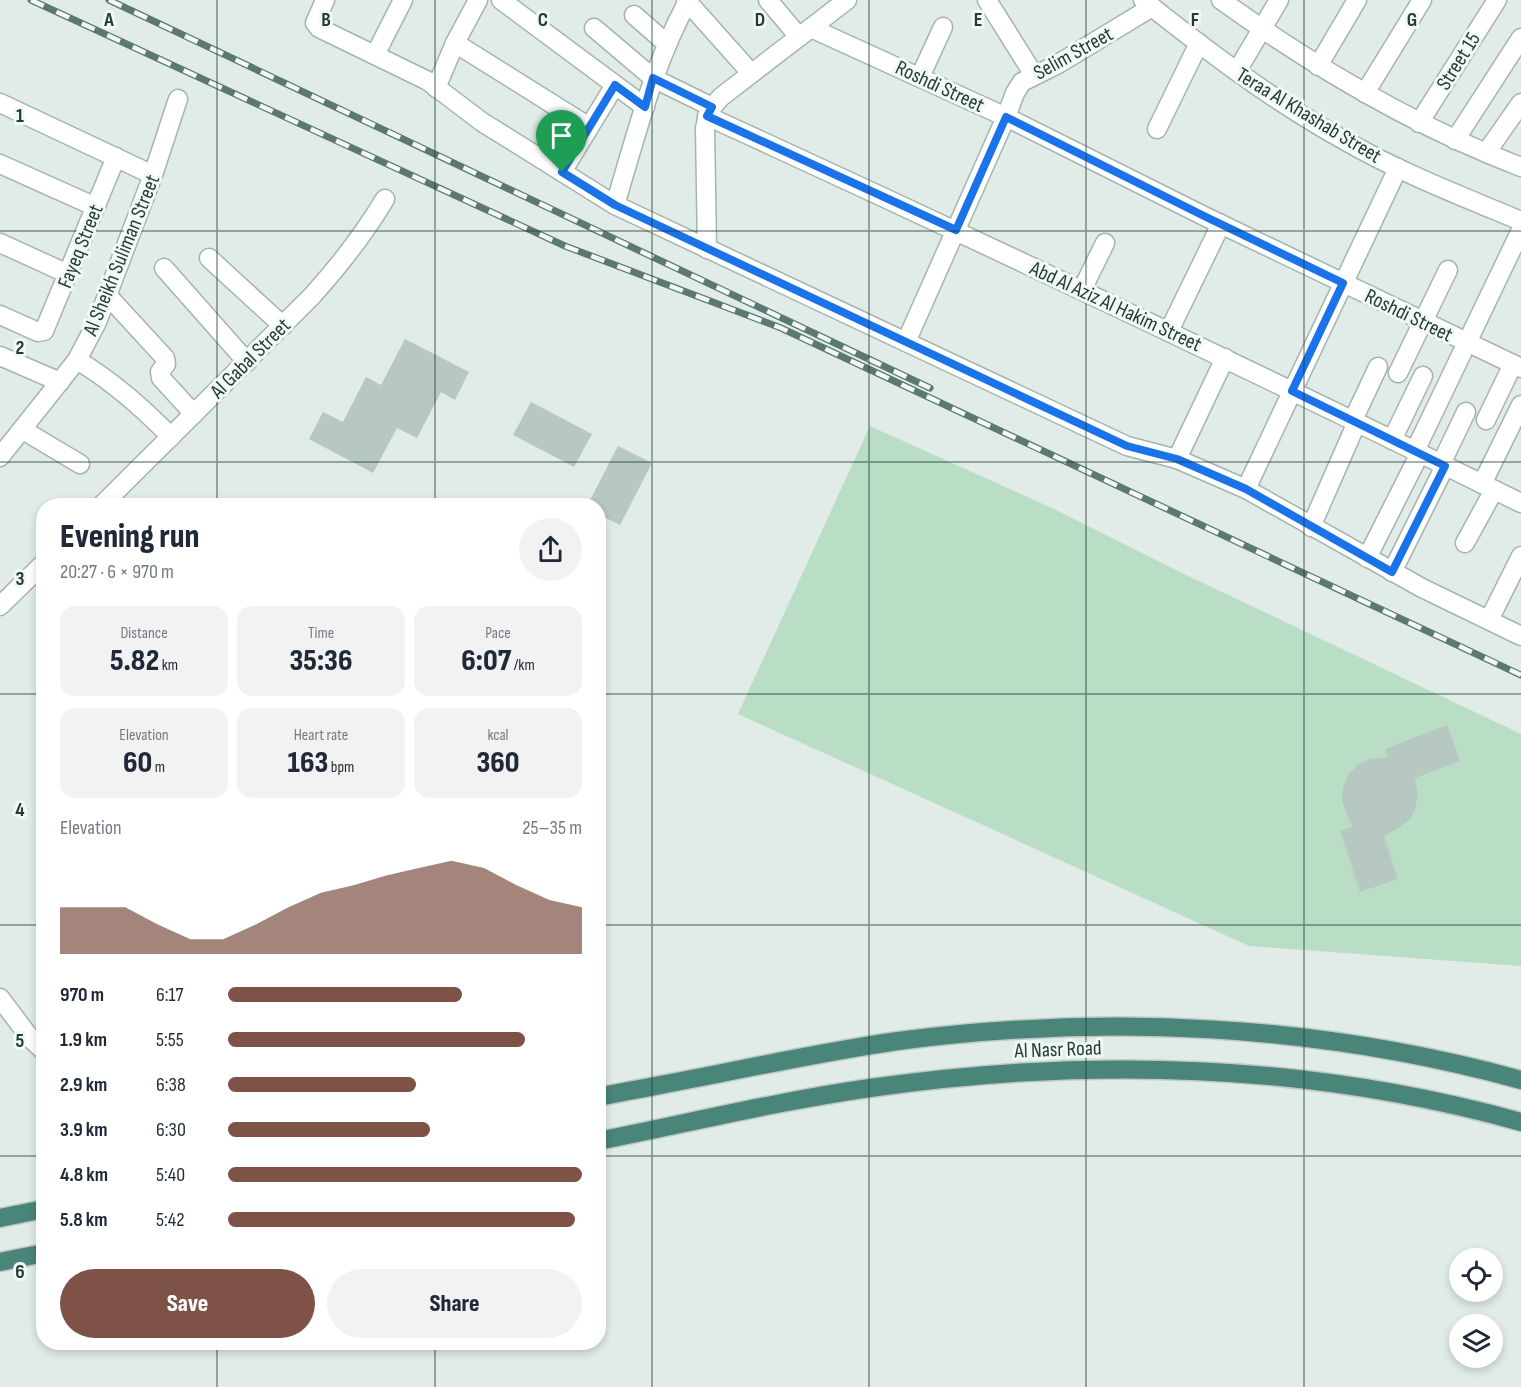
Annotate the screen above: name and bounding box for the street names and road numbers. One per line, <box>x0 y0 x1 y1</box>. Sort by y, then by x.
street label: Selim Street <box>1029 21 1117 85</box>
street label: Street 15 <box>1431 28 1486 95</box>
street label: Roshdi Street <box>891 55 988 118</box>
street label: Teraa Al Khashab Street <box>1232 62 1386 169</box>
street label: Al Sheikh Suliman Street <box>77 171 165 340</box>
street label: Fayeq Street <box>52 201 109 292</box>
street label: Abd Al Aziz Al Hakim Street <box>1025 255 1206 357</box>
street label: Roshdi Street <box>1361 283 1457 348</box>
street label: Al Gabal Street <box>204 313 296 404</box>
street label: Al Nasr Road <box>1013 1035 1102 1064</box>

